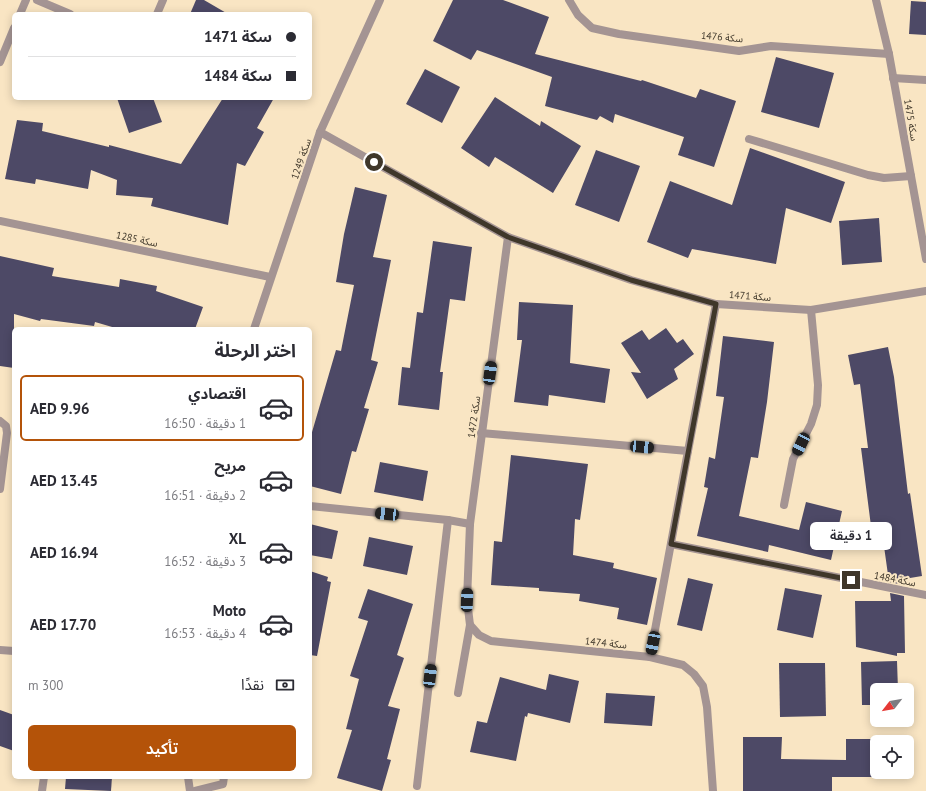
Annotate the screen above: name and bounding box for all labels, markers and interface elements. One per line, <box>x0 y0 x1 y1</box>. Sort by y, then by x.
text: سكة 1471 <box>204 27 272 46</box>
street label: سكة 1476 <box>700 29 744 45</box>
text: سكة 1484 <box>204 66 272 85</box>
street label: سكة 1475 <box>901 98 921 142</box>
street label: سكة 1249 <box>288 137 314 181</box>
route start <box>365 153 383 171</box>
street label: سكة 1285 <box>115 228 159 250</box>
street label: سكة 1471 <box>728 288 772 304</box>
text: اختر الرحلة <box>215 339 296 362</box>
car <box>482 360 498 386</box>
text: اقتصادي <box>188 384 246 403</box>
icon: car <box>258 390 294 426</box>
street label: سكة 1472 <box>465 395 483 439</box>
text: AED 9.96 <box>30 399 89 418</box>
text: 1 دقيقة · 16:50 <box>164 415 246 432</box>
car <box>790 431 812 457</box>
car <box>630 440 654 454</box>
text: مريح <box>214 456 246 475</box>
icon: car <box>258 462 294 498</box>
text: AED 13.45 <box>30 471 98 490</box>
text: 2 دقيقة · 16:51 <box>164 487 246 504</box>
car <box>374 507 400 521</box>
callout: 1 دقيقة <box>810 522 892 550</box>
text: 1 دقيقة <box>830 527 872 544</box>
text: XL <box>229 529 246 548</box>
icon: car <box>258 534 294 570</box>
text: AED 16.94 <box>30 543 98 562</box>
text: 3 دقيقة · 16:52 <box>164 553 246 570</box>
street label: سكة 1484 <box>873 569 917 589</box>
route end <box>842 571 860 589</box>
car <box>461 588 473 612</box>
text: Moto <box>213 601 246 620</box>
icon: car <box>258 606 294 642</box>
text: AED 17.70 <box>30 615 96 634</box>
text: 4 دقيقة · 16:53 <box>164 625 246 642</box>
car <box>645 630 661 656</box>
street label: سكة 1474 <box>584 634 628 652</box>
car <box>423 663 437 689</box>
icon: cash <box>274 674 296 696</box>
text: نقدًا <box>241 675 264 694</box>
text: 300 m <box>28 677 63 694</box>
north arrow <box>870 683 914 727</box>
map controls <box>870 683 914 779</box>
button: تأكيد <box>28 725 296 771</box>
button: locate <box>870 735 914 779</box>

